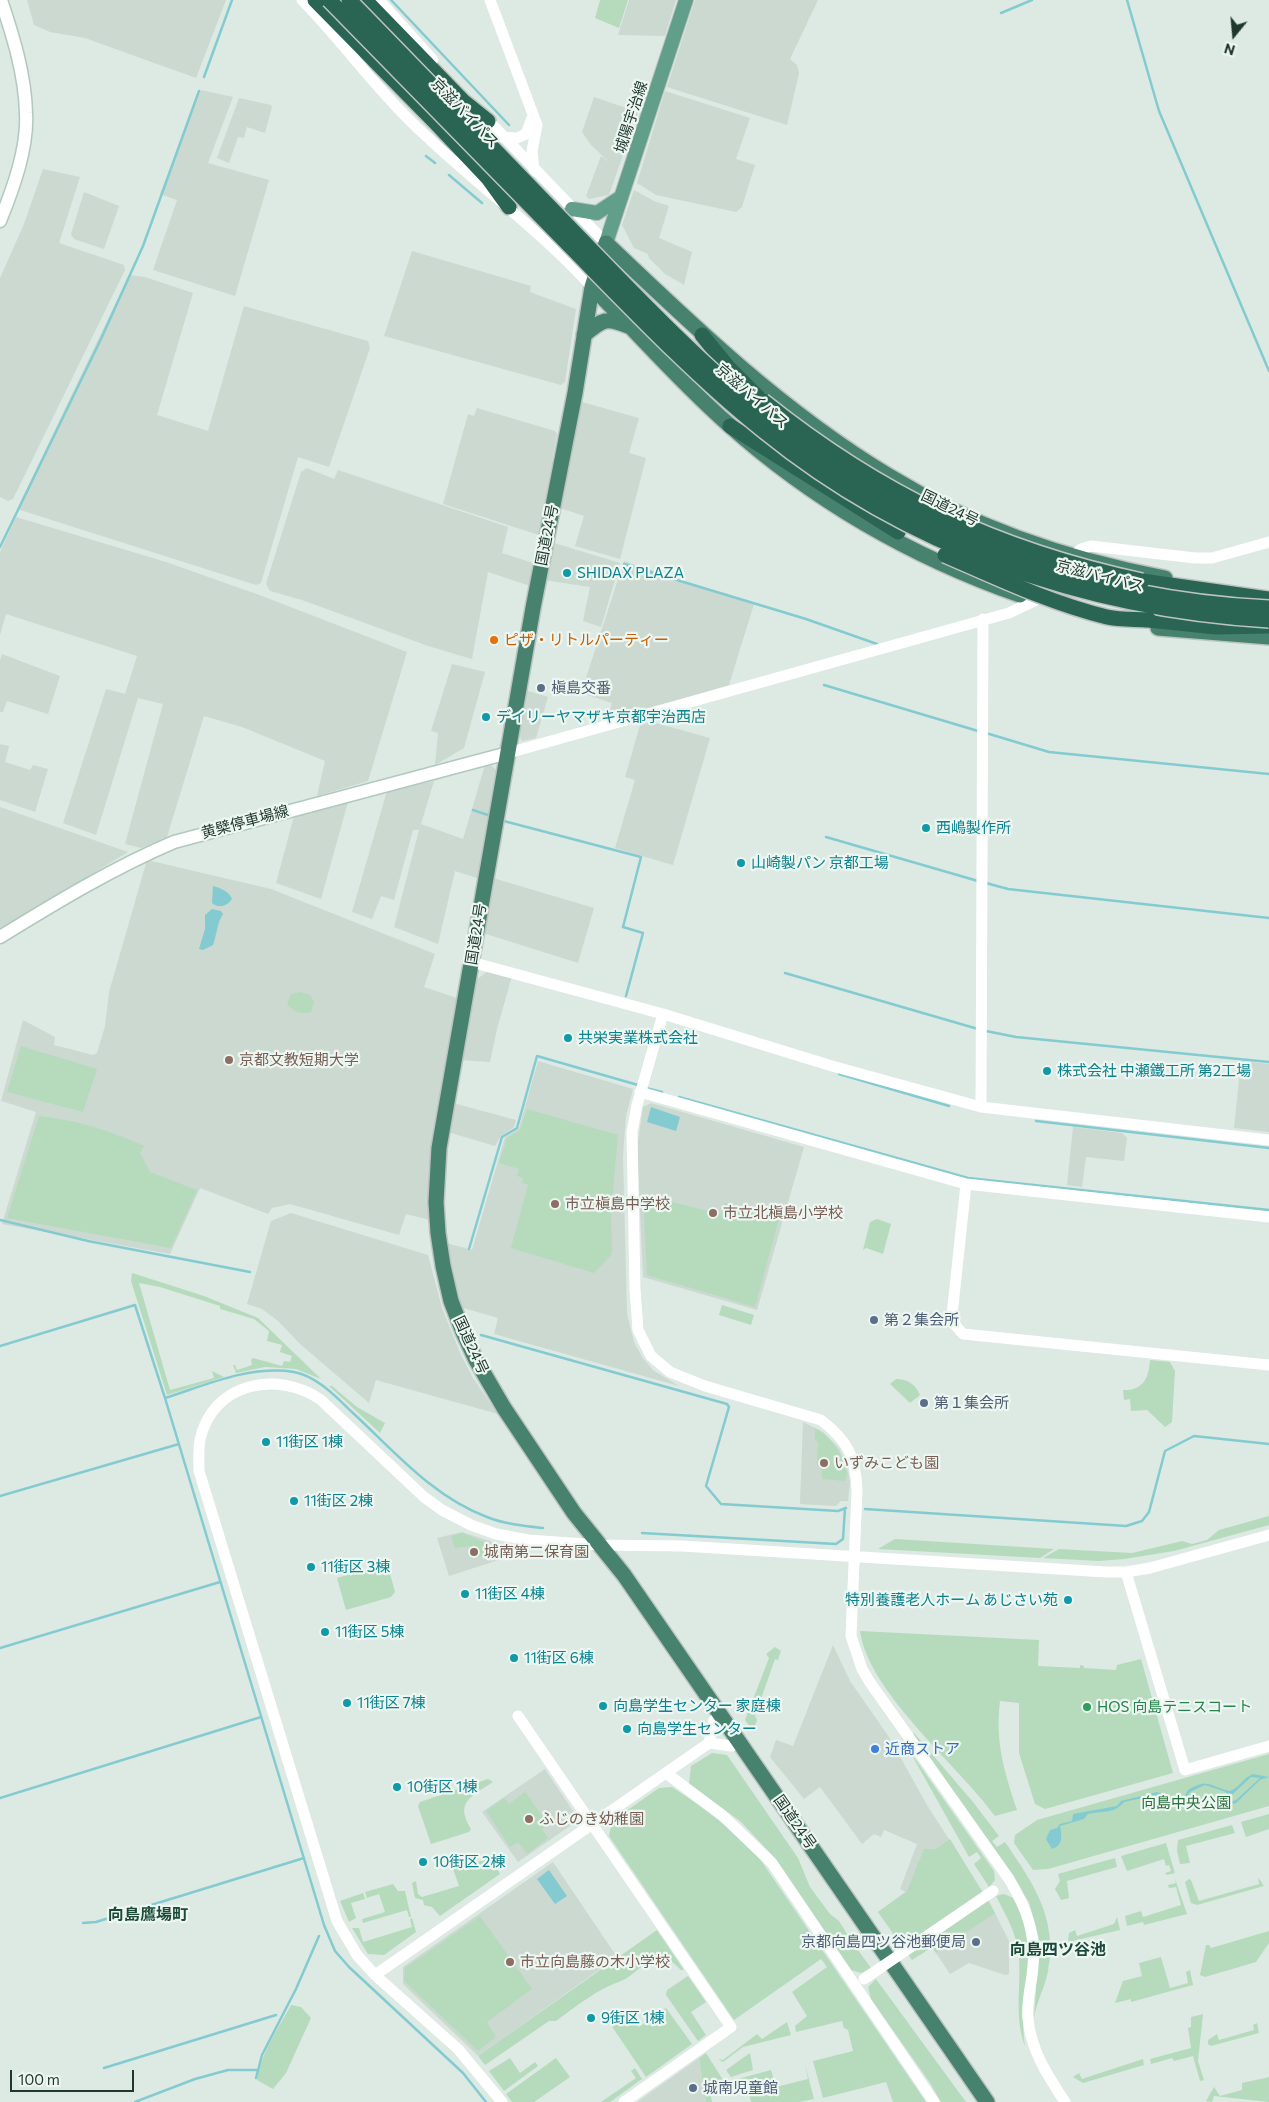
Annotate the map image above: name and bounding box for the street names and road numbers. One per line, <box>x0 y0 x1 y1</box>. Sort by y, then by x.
street label: 京滋バイパス <box>427 74 503 152</box>
street label: 城陽宇治線 <box>611 79 651 155</box>
street label: 京滋バイパス <box>712 360 792 432</box>
street label: 国道24号 <box>918 486 982 530</box>
street label: 国道24号 <box>532 503 562 567</box>
street label: 京滋バイパス <box>1054 556 1146 596</box>
street label: 黄檗停車場線 <box>199 802 291 842</box>
street label: 国道24号 <box>462 902 490 966</box>
street label: 国道24号 <box>450 1313 492 1377</box>
street label: 国道24号 <box>770 1791 820 1853</box>

